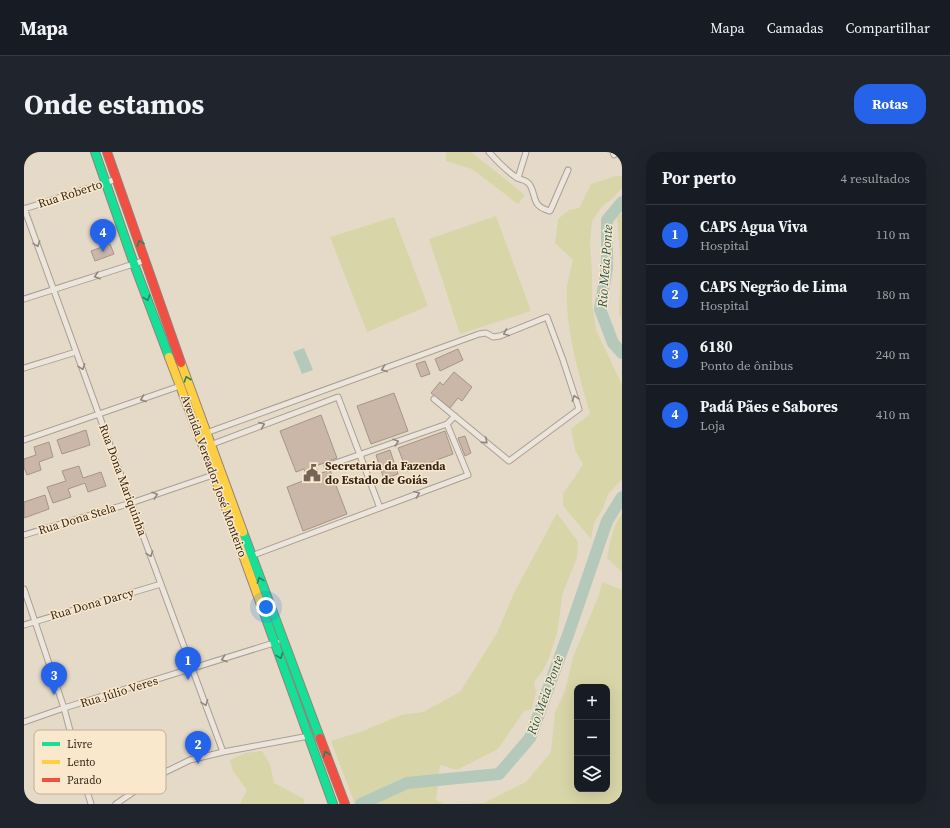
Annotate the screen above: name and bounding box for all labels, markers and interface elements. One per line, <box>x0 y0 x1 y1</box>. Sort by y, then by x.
text: Mapa <box>20 15 68 41</box>
text: Mapa <box>710 18 745 38</box>
text: Camadas <box>767 18 823 38</box>
text: Compartilhar <box>845 18 930 38</box>
button: Rotas <box>854 84 926 124</box>
text: Onde estamos <box>24 85 204 123</box>
text: Por perto <box>662 166 736 190</box>
text: 4 resultados <box>840 170 910 187</box>
street label: Rua Roberto <box>36 176 105 212</box>
text: CAPS Agua Viva <box>700 216 807 237</box>
pin: 4 <box>90 219 116 252</box>
water label: Rio Meia Ponte <box>594 223 616 309</box>
text: 1 <box>671 226 679 243</box>
text: 110 m <box>876 226 910 243</box>
text: Hospital <box>700 237 749 254</box>
one-way arrow <box>136 240 144 247</box>
one-way arrow <box>33 241 41 248</box>
one-way arrow <box>94 271 101 280</box>
text: CAPS Negrão de Lima <box>700 276 847 297</box>
text: 2 <box>671 286 679 303</box>
text: 180 m <box>876 286 910 303</box>
one-way arrow <box>142 294 151 301</box>
text: Hospital <box>700 297 749 314</box>
one-way arrow <box>503 329 510 337</box>
text: 6180 <box>700 336 733 357</box>
text: 3 <box>671 346 679 363</box>
text: 240 m <box>876 346 910 363</box>
text: Ponto de ônibus <box>700 357 793 374</box>
one-way arrow <box>77 363 85 370</box>
one-way arrow <box>381 364 388 372</box>
one-way arrow <box>183 376 192 383</box>
street label: Avenida Vereador José Monteiro <box>177 393 251 560</box>
one-way arrow <box>140 394 147 402</box>
one-way arrow <box>571 395 580 402</box>
text: Padá Pães e Sabores <box>700 396 838 417</box>
text: 4 <box>671 406 679 423</box>
text: 410 m <box>876 406 910 423</box>
text: Loja <box>700 417 725 434</box>
street label: Rua Dona Mariquinha <box>95 422 151 539</box>
one-way arrow <box>259 422 266 430</box>
one-way arrow <box>480 436 487 443</box>
one-way arrow <box>393 438 400 446</box>
place label: Secretaria da Fazenda do Estado de Goiás <box>325 458 446 488</box>
public building icon: Secretaria da Fazenda do Estado de Goiás <box>302 463 322 483</box>
one-way arrow <box>413 490 420 498</box>
one-way arrow <box>151 491 158 500</box>
street label: Rua Dona Stela <box>36 499 119 538</box>
one-way arrow <box>145 551 154 558</box>
one-way arrow <box>257 577 265 584</box>
street label: Rua Dona Darcy <box>48 584 137 624</box>
your location <box>256 597 276 617</box>
pin: 1 <box>175 647 201 680</box>
one-way arrow <box>275 653 283 660</box>
water label: Rio Meia Ponte <box>523 653 567 738</box>
one-way arrow <box>221 654 228 663</box>
pin: 3 <box>41 662 67 695</box>
street label: Rua Júlio Veres <box>78 673 160 711</box>
map controls <box>574 684 610 792</box>
button: + <box>574 684 610 720</box>
one-way arrow <box>200 699 209 706</box>
button: − <box>574 720 610 756</box>
legend <box>34 730 166 794</box>
pin: 2 <box>185 731 211 764</box>
text: Livre <box>67 737 93 752</box>
one-way arrow <box>323 751 331 758</box>
text: Lento <box>67 755 95 770</box>
button: layers <box>574 756 610 792</box>
text: Parado <box>67 773 101 788</box>

